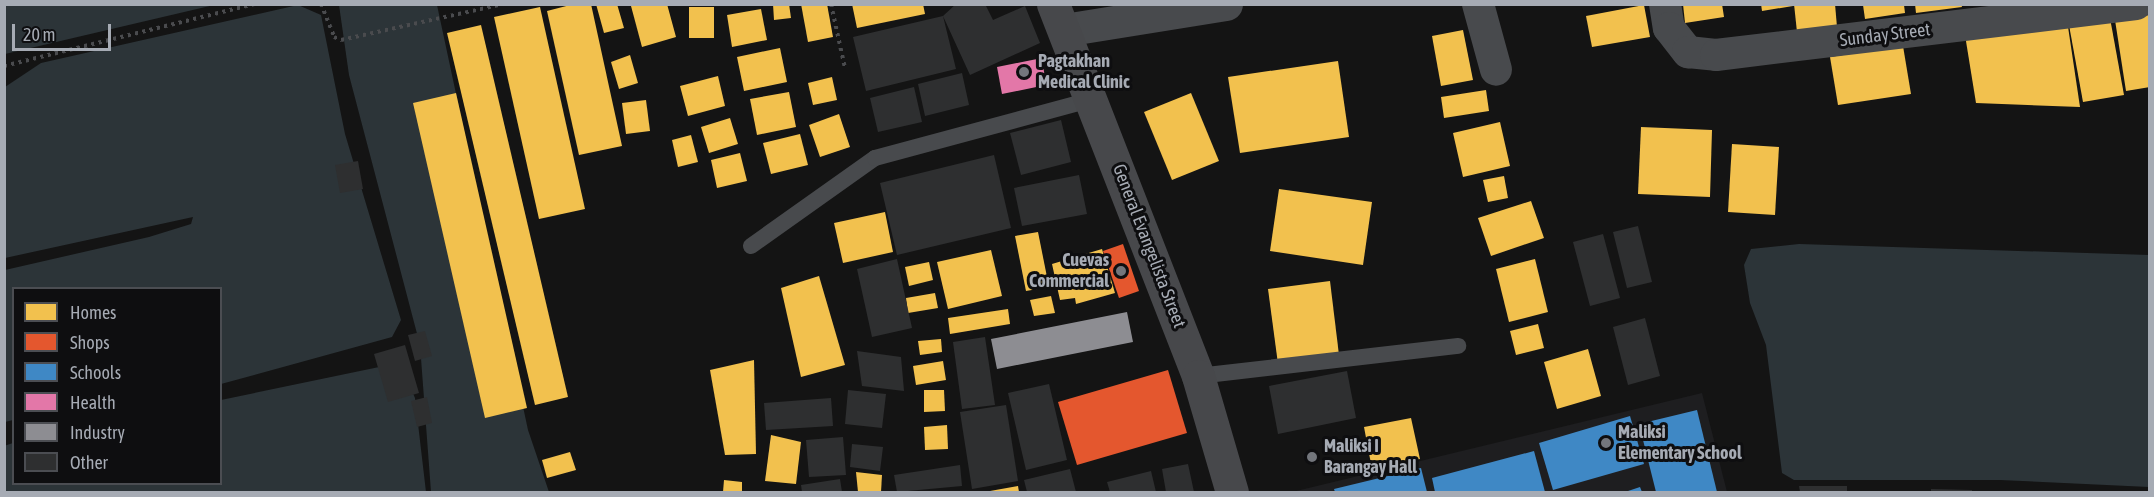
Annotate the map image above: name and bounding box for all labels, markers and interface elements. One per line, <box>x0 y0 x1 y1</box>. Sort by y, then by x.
scale bar <box>15 12 114 50</box>
street label: Sunday Street <box>1838 19 1932 51</box>
text: 20 m <box>23 24 55 45</box>
place label: Pagtakhan Medical Clinic <box>1038 51 1130 94</box>
marker: Pagtakhan Medical Clinic <box>1015 63 1033 81</box>
street label: General Evangelista Street <box>1108 161 1190 331</box>
place label: Cuevas Commercial <box>1029 250 1109 292</box>
marker: Cuevas Commercial <box>1114 264 1128 278</box>
legend <box>12 287 222 485</box>
text: Homes <box>70 302 116 323</box>
text: Shops <box>70 332 110 353</box>
text: Schools <box>70 362 121 383</box>
text: Health <box>70 392 116 413</box>
text: Industry <box>70 422 125 443</box>
place label: Maliksi Elementary School <box>1618 422 1742 464</box>
place label: Maliksi I Barangay Hall <box>1324 436 1417 478</box>
marker: Maliksi Elementary School <box>1599 436 1613 450</box>
marker: Maliksi I Barangay Hall <box>1305 450 1319 464</box>
text: Other <box>70 452 108 473</box>

